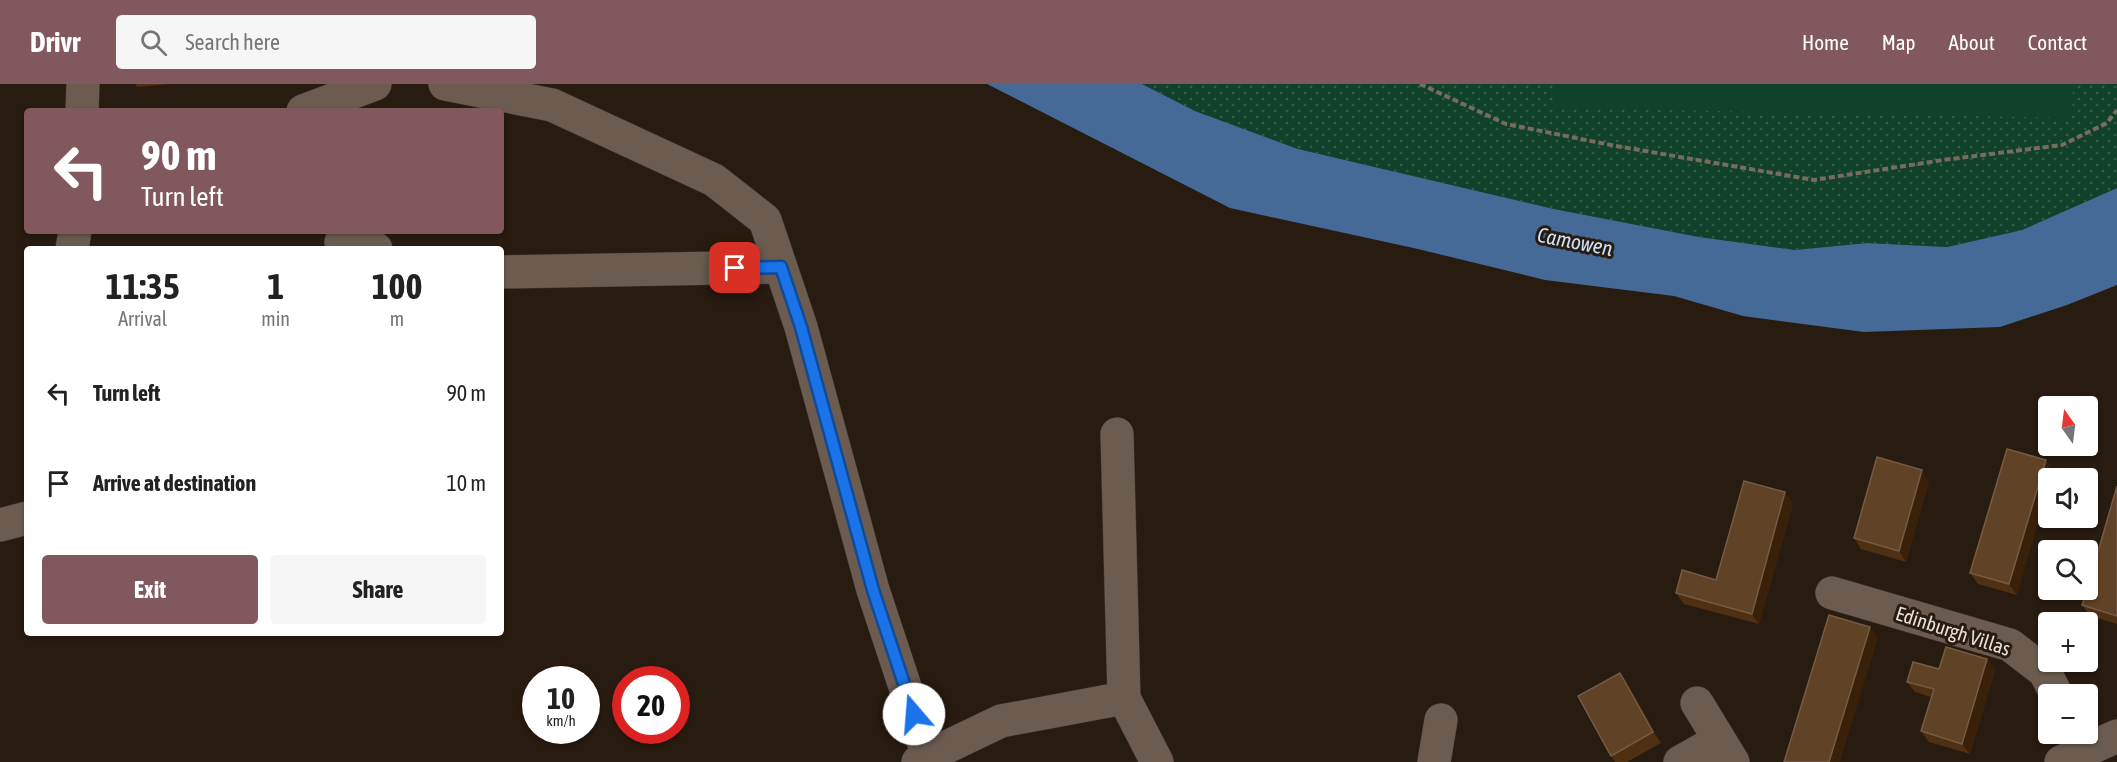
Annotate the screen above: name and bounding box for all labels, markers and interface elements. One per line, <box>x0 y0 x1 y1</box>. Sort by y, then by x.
search box <box>116 15 536 69</box>
text: Drivr <box>30 26 80 58</box>
icon: search <box>137 26 170 59</box>
text: Search here <box>185 29 280 55</box>
text: Home <box>1802 30 1849 54</box>
text: Map <box>1882 30 1916 54</box>
text: About <box>1949 30 1995 54</box>
text: Contact <box>2028 30 2087 54</box>
text: 90 m <box>141 131 216 179</box>
icon: left <box>42 132 120 210</box>
text: Turn left <box>141 181 224 212</box>
water label: Camowen <box>1536 222 1615 260</box>
pin <box>709 242 760 293</box>
icon: arrive <box>718 251 751 284</box>
text: 11:35 <box>106 265 180 307</box>
text: 1 <box>267 265 284 307</box>
text: 100 <box>372 265 422 307</box>
text: Arrival <box>118 307 167 330</box>
text: min <box>261 307 290 330</box>
text: m <box>390 307 404 330</box>
icon: left <box>42 377 75 410</box>
text: Turn left <box>93 380 160 406</box>
text: 90 m <box>446 380 486 406</box>
north arrow <box>2038 396 2098 456</box>
map controls <box>2038 396 2098 744</box>
icon: arrive <box>42 467 75 500</box>
button: sound <box>2038 468 2098 528</box>
text: Arrive at destination <box>93 470 256 496</box>
text: 10 m <box>446 470 486 496</box>
button: search <box>2038 540 2098 600</box>
button: Exit <box>42 555 258 624</box>
button: Share <box>270 555 486 624</box>
street label: Edinburgh Villas <box>1893 601 2013 660</box>
button: + <box>2038 612 2098 672</box>
speed limit sign: 20 <box>612 666 690 744</box>
text: 10 <box>547 681 575 715</box>
position arrow <box>882 682 946 746</box>
button: − <box>2038 684 2098 744</box>
text: km/h <box>546 712 576 729</box>

